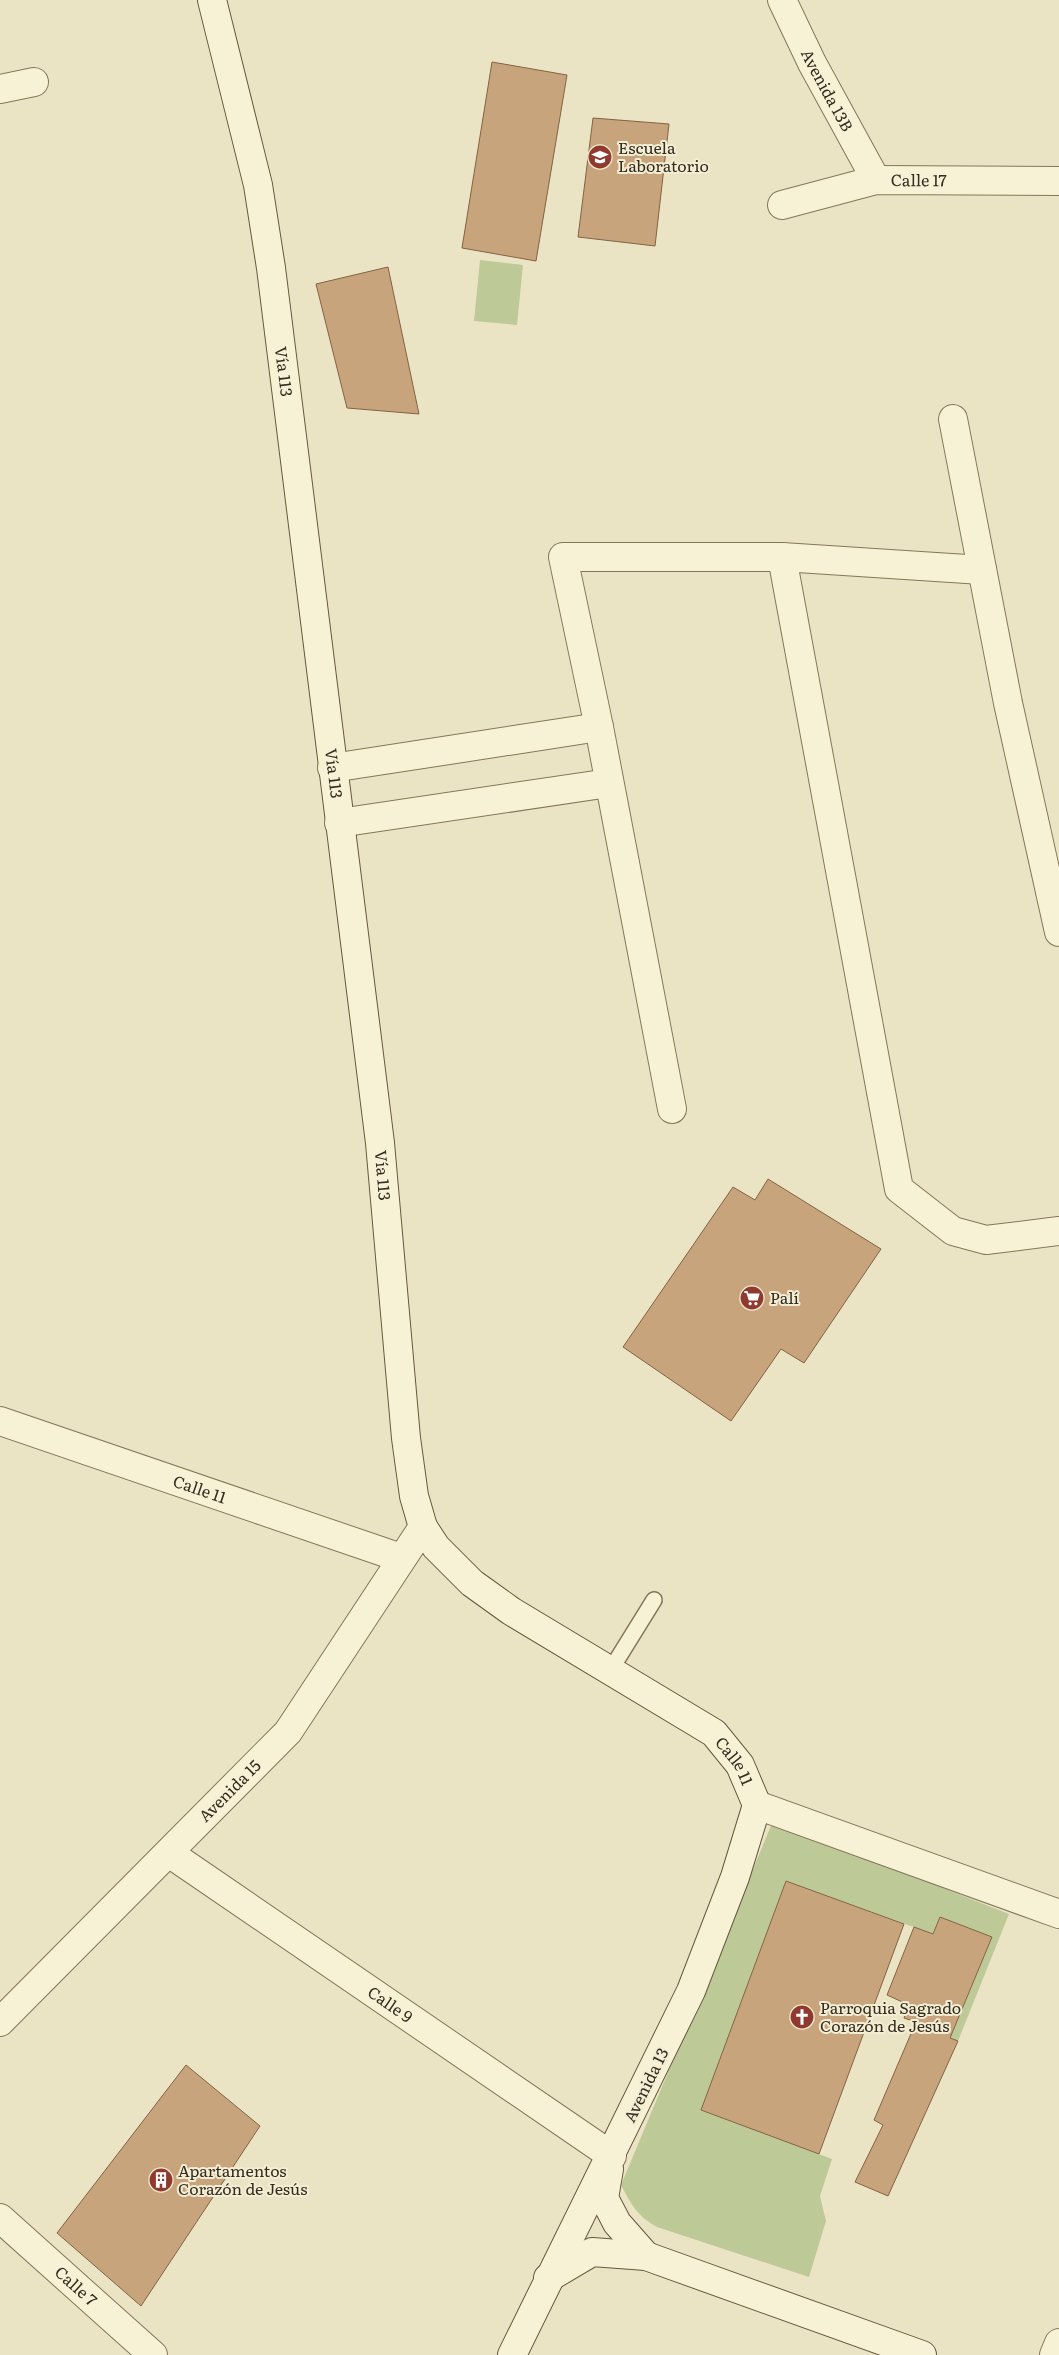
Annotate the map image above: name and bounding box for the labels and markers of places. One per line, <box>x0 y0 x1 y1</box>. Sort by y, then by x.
place label: Escuela Laboratorio <box>618 135 709 177</box>
school or university icon: Escuela Laboratorio <box>587 144 613 170</box>
supermarket icon: Palí <box>739 1285 765 1311</box>
place label: Palí <box>770 1285 799 1309</box>
place label: Parroquia Sagrado Corazón de Jesús <box>820 1995 961 2037</box>
church icon: Parroquia Sagrado Corazón de Jesús <box>789 2004 815 2030</box>
place label: Apartamentos Corazón de Jesús <box>178 2158 307 2200</box>
building icon: Apartamentos Corazón de Jesús <box>148 2167 174 2193</box>

